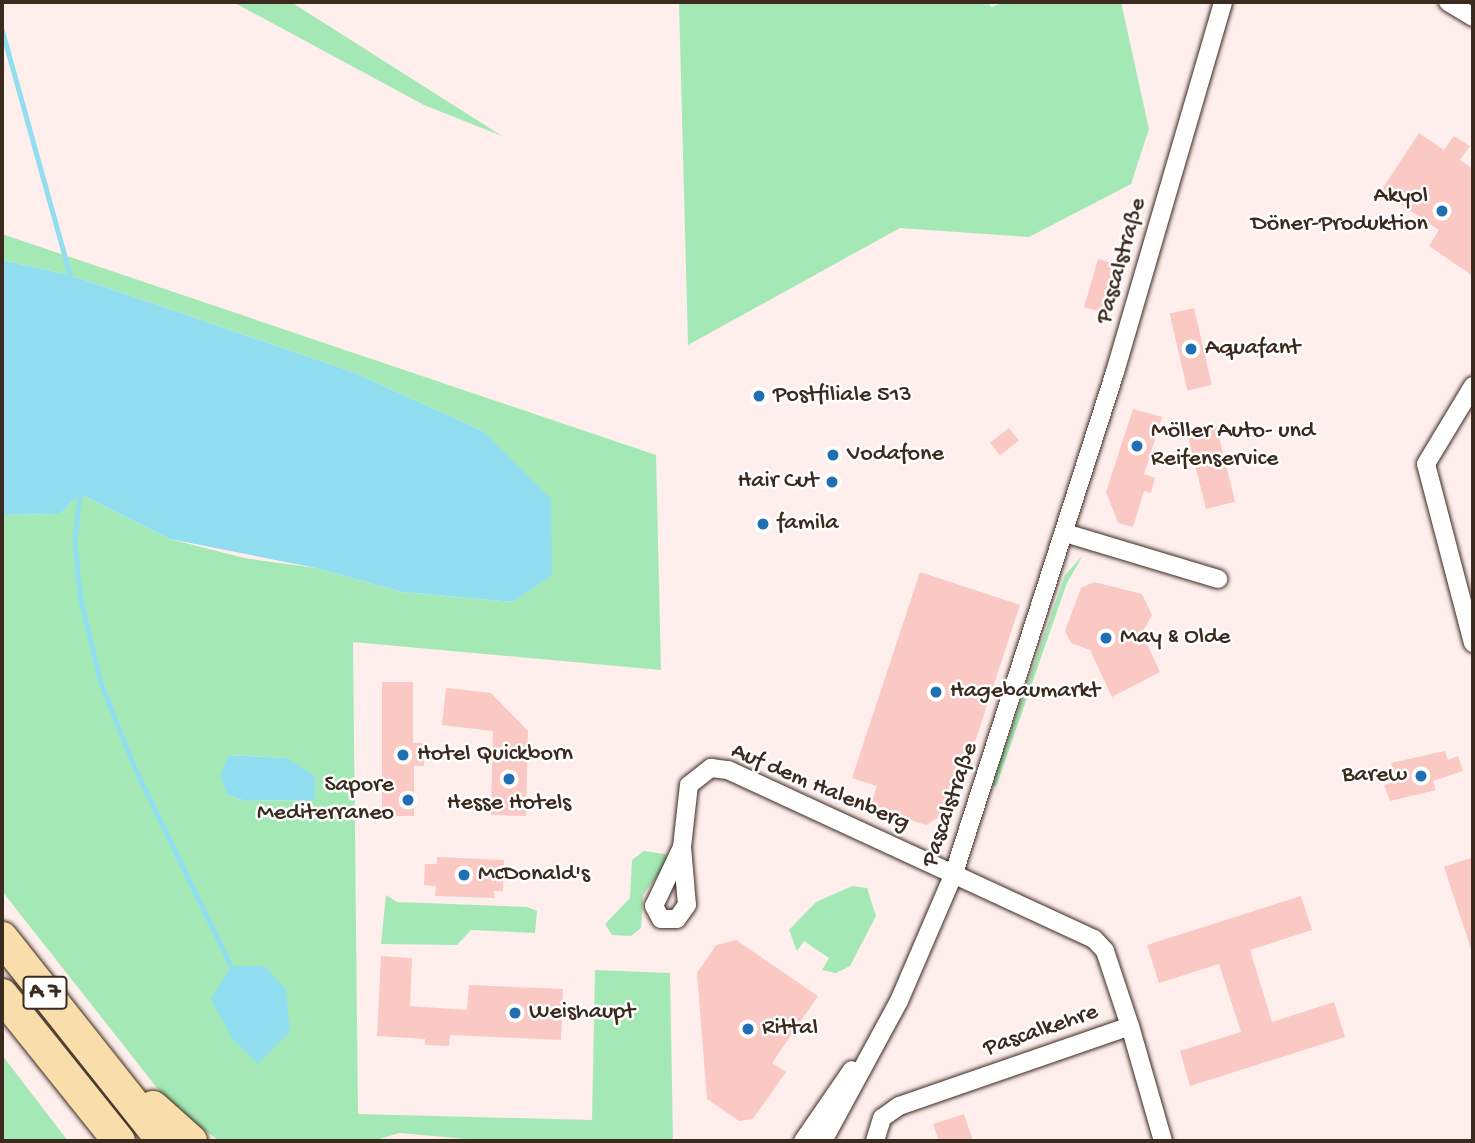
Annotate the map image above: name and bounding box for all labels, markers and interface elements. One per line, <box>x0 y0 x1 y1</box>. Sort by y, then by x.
place label: Akyol Döner-Produktion <box>1251 183 1428 239</box>
street label: Pascalstraße <box>1090 195 1154 327</box>
marker: Akyol Döner-Produktion <box>1434 203 1450 219</box>
place label: Aquafant <box>1205 335 1300 363</box>
marker: Aquafant <box>1183 341 1199 357</box>
place label: Postfiliale 513 <box>773 382 912 410</box>
marker: Postfiliale 513 <box>751 388 767 404</box>
place label: Möller Auto- und Reifenservice <box>1151 418 1315 474</box>
marker: Möller Auto- und Reifenservice <box>1129 438 1145 454</box>
place label: Vodafone <box>847 441 944 469</box>
marker: Vodafone <box>825 447 841 463</box>
place label: Hair Cut <box>738 468 818 496</box>
marker: Hair Cut <box>824 474 840 490</box>
place label: famila <box>777 510 839 538</box>
marker: famila <box>755 516 771 532</box>
place label: May & Olde <box>1120 624 1230 652</box>
marker: May & Olde <box>1098 630 1114 646</box>
place label: Hagebaumarkt <box>950 678 1100 706</box>
marker: Hagebaumarkt <box>928 684 944 700</box>
street label: Auf dem Halenberg <box>727 737 913 839</box>
street label: Pascalstraße <box>916 739 986 871</box>
place label: Hotel Quickborn <box>417 741 573 769</box>
marker: Hotel Quickborn <box>395 747 411 763</box>
place label: Barew <box>1342 762 1407 790</box>
marker: Barew <box>1413 768 1429 784</box>
marker: Hesse Hotels <box>501 771 517 787</box>
place label: Sapore Mediterraneo <box>257 772 394 828</box>
place label: Hesse Hotels <box>447 790 571 818</box>
marker: Sapore Mediterraneo <box>400 792 416 808</box>
place label: McDonald's <box>478 861 590 889</box>
marker: McDonald's <box>456 867 472 883</box>
road number: A 7 <box>22 974 68 1012</box>
street label: Pascalkehre <box>980 998 1102 1064</box>
place label: Weishaupt <box>529 999 635 1027</box>
marker: Weishaupt <box>507 1005 523 1021</box>
place label: Rittal <box>762 1015 818 1043</box>
marker: Rittal <box>740 1021 756 1037</box>

